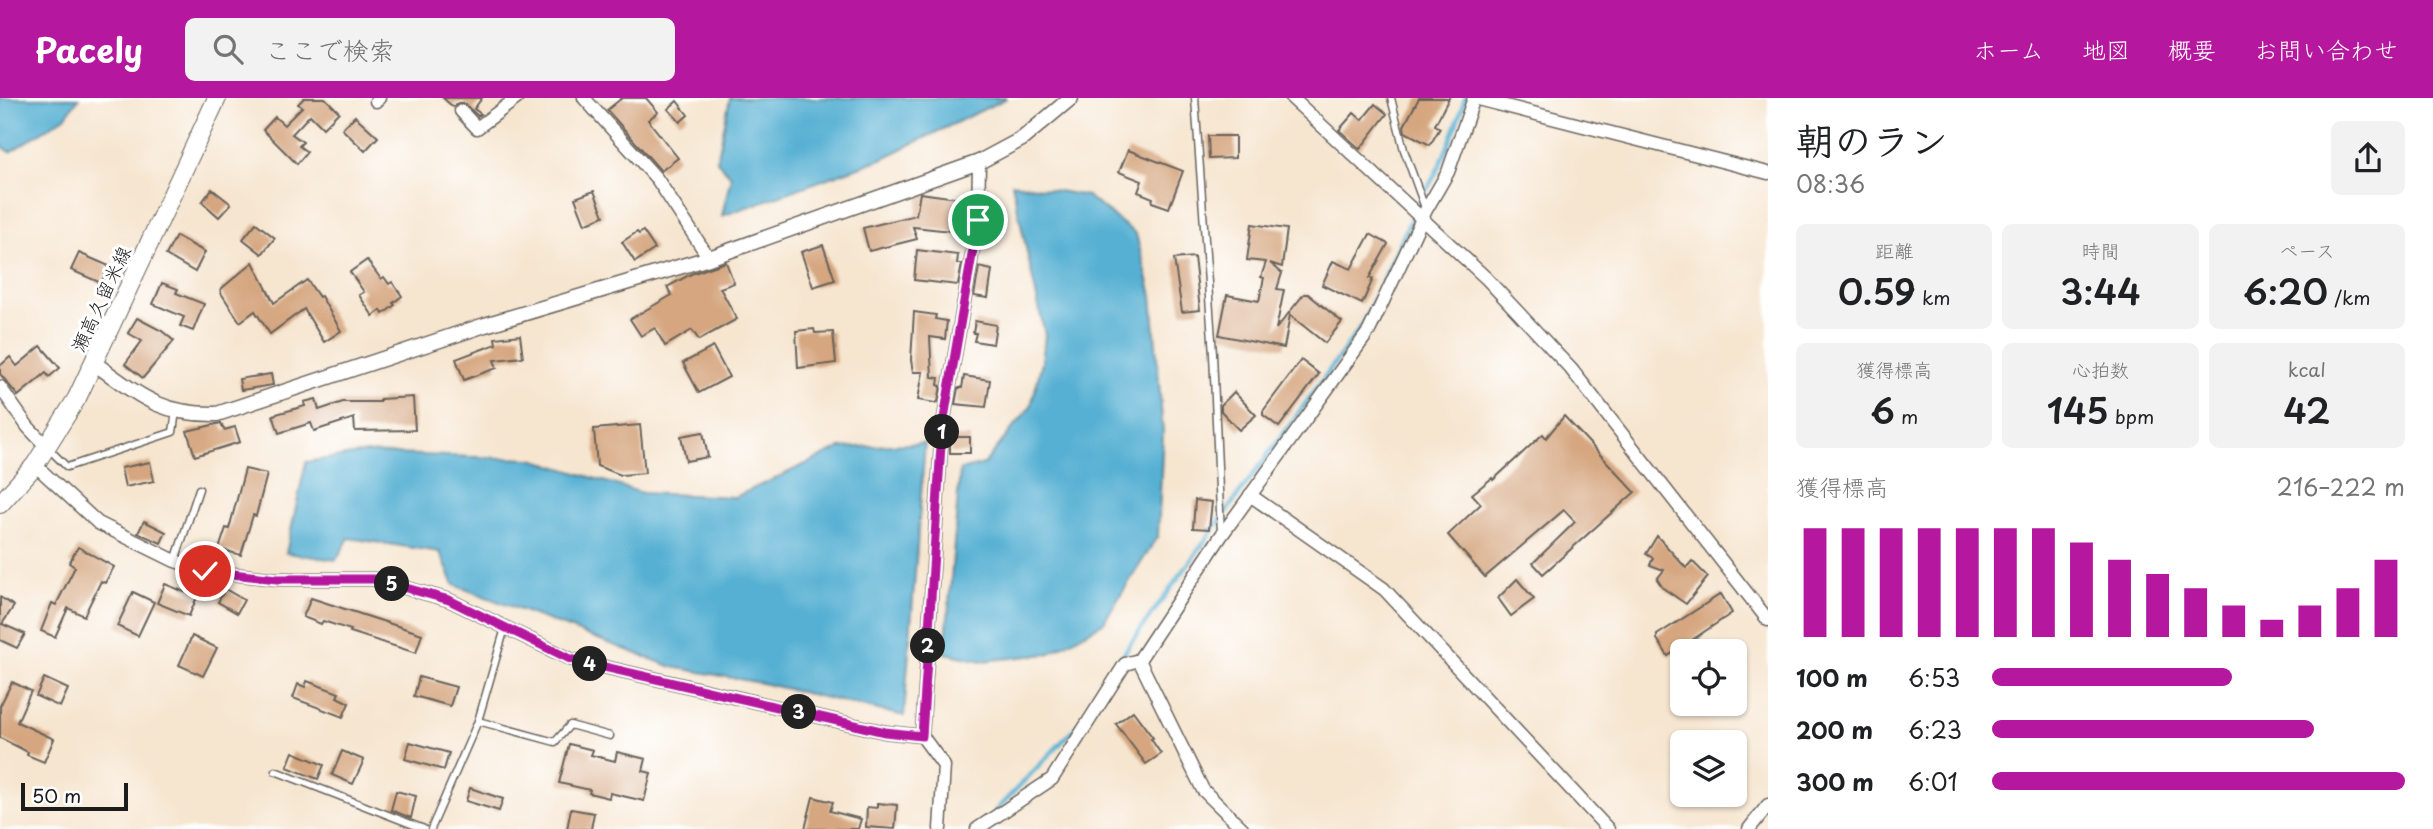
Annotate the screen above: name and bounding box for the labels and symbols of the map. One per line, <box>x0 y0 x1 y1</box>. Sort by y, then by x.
pin <box>948 190 1008 250</box>
street label: 瀬高久留米線 <box>63 241 137 356</box>
pin: 1 <box>925 414 960 450</box>
pin <box>175 541 235 601</box>
pin: 5 <box>374 566 410 602</box>
pin: 2 <box>911 628 946 664</box>
pin: 4 <box>572 646 608 682</box>
pin: 3 <box>782 694 816 730</box>
scale bar <box>21 780 128 812</box>

